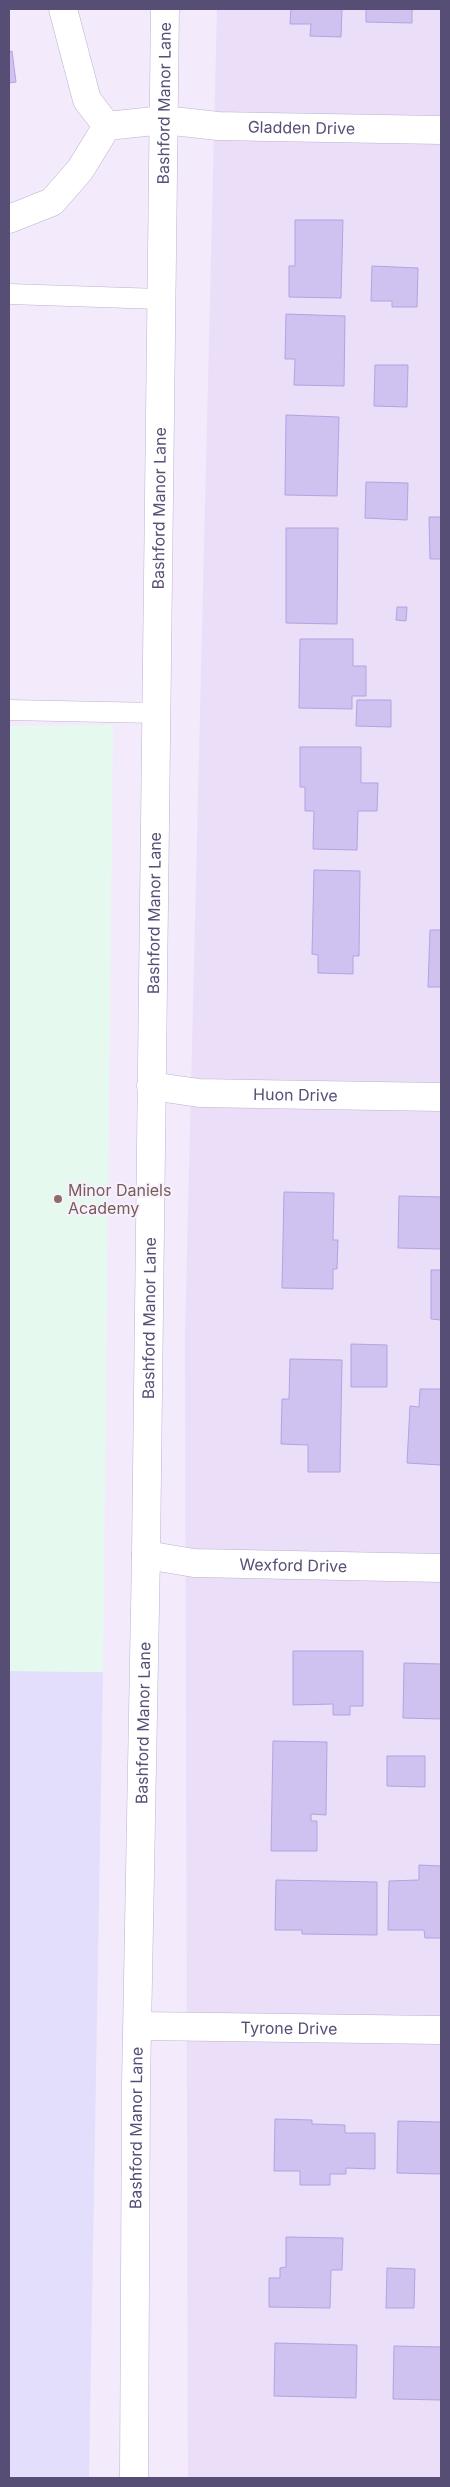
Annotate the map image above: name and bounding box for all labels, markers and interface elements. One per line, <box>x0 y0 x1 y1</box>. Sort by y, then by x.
street label: Bashford Manor Lane <box>153 22 175 184</box>
street label: Gladden Drive <box>248 117 355 138</box>
street label: Bashford Manor Lane <box>148 427 170 589</box>
street label: Bashford Manor Lane <box>143 832 165 994</box>
street label: Huon Drive <box>253 1084 338 1105</box>
place label: Minor Daniels Academy <box>68 1180 171 1218</box>
marker: Minor Daniels Academy <box>52 1193 64 1205</box>
street label: Bashford Manor Lane <box>138 1237 160 1399</box>
street label: Wexford Drive <box>239 1554 347 1576</box>
street label: Bashford Manor Lane <box>131 1642 154 1804</box>
street label: Tyrone Drive <box>241 2017 337 2039</box>
street label: Bashford Manor Lane <box>125 2047 147 2209</box>

